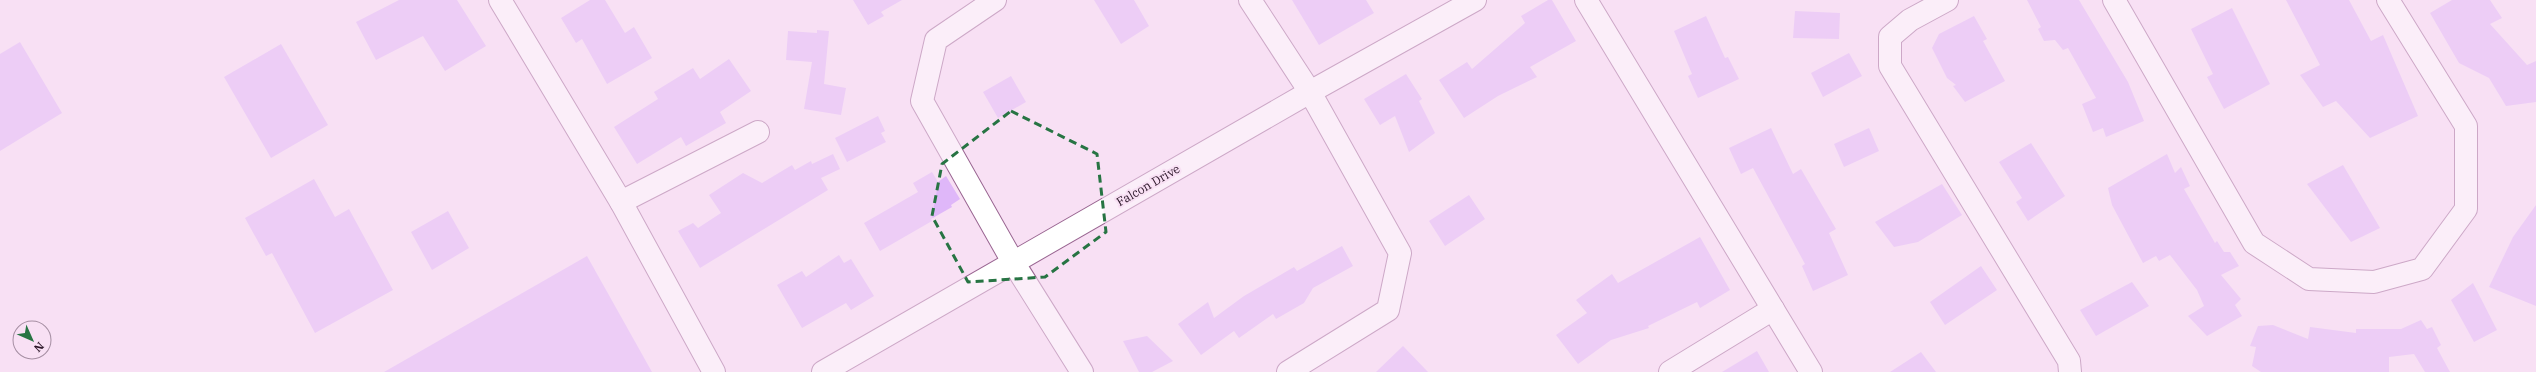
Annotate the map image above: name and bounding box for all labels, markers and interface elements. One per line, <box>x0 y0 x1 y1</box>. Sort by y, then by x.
street label: Falcon Drive <box>1114 161 1182 209</box>
north arrow <box>12 320 52 360</box>
text: N <box>31 339 47 355</box>

